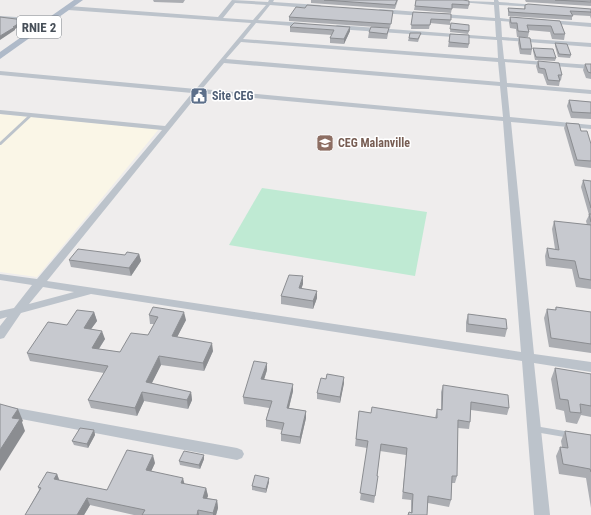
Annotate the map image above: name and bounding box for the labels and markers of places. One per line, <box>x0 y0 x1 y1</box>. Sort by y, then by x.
public building icon: Site CEG <box>189 86 209 106</box>
place label: Site CEG <box>212 89 253 103</box>
school or university icon: CEG Malanville <box>315 133 335 153</box>
place label: CEG Malanville <box>338 136 410 150</box>

